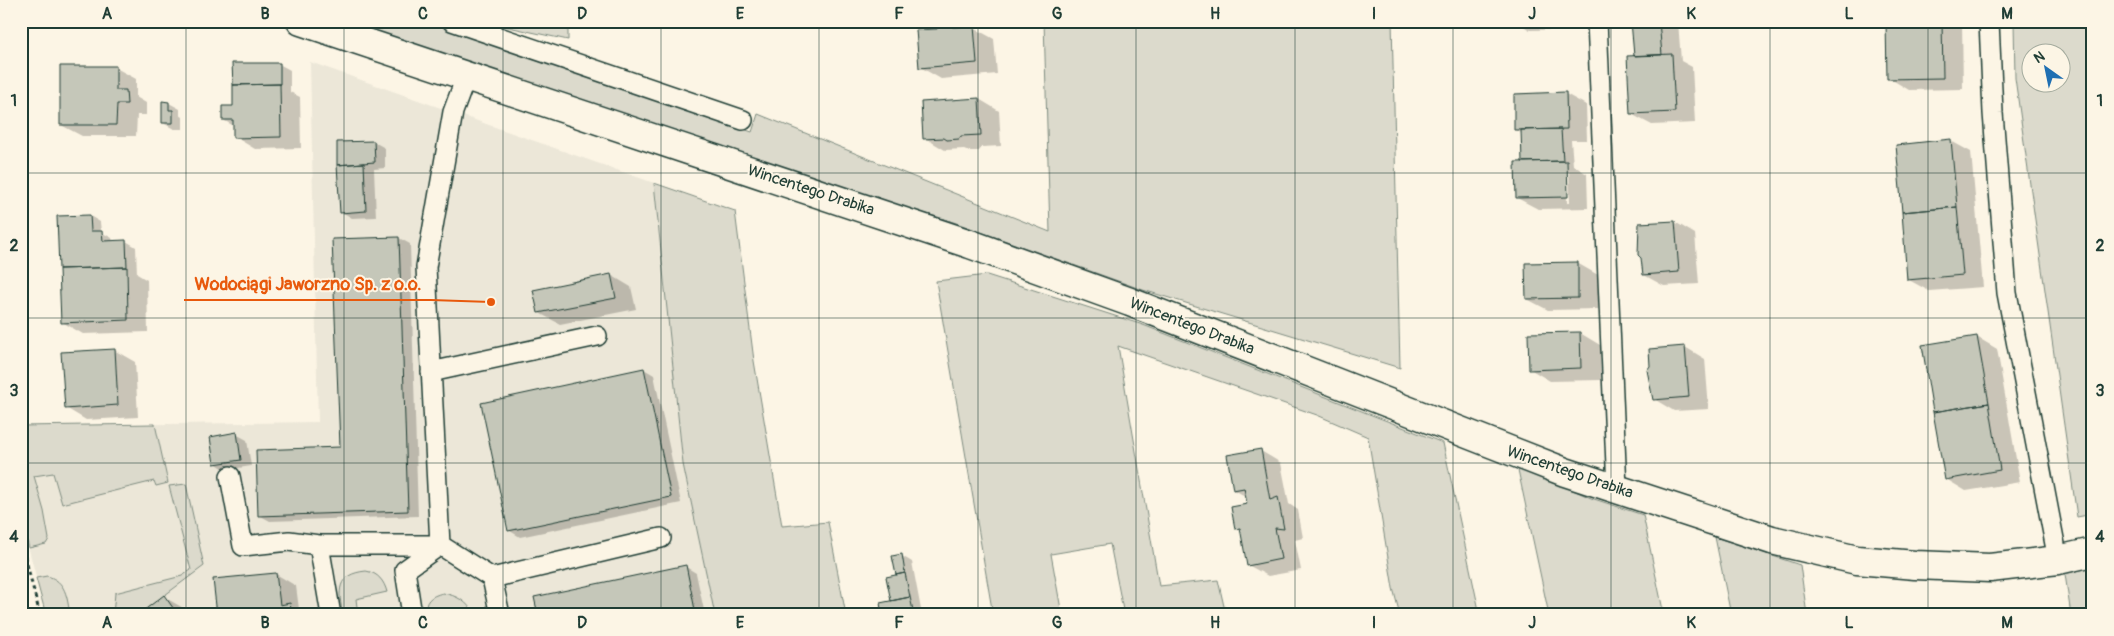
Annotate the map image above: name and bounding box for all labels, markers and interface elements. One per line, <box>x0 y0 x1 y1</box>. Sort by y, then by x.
text: A <box>102 4 113 24</box>
text: B <box>260 4 270 24</box>
text: C <box>418 4 428 24</box>
text: D <box>577 4 587 24</box>
text: E <box>736 4 745 24</box>
text: F <box>894 4 904 24</box>
text: G <box>1052 4 1063 24</box>
text: H <box>1210 4 1220 24</box>
text: I <box>1372 4 1376 24</box>
text: J <box>1528 4 1536 24</box>
text: K <box>1686 4 1696 24</box>
text: L <box>1844 4 1854 24</box>
text: M <box>2001 4 2013 24</box>
north arrow <box>2022 42 2072 92</box>
text: N <box>2031 48 2048 67</box>
text: 1 <box>11 91 17 111</box>
text: 1 <box>2097 91 2103 111</box>
street label: Wincentego Drabika <box>745 160 877 220</box>
text: 2 <box>10 236 19 256</box>
text: 2 <box>2096 236 2105 256</box>
callout: Wodociągi Jaworzno Sp. z o.o. <box>184 267 431 300</box>
text: Wodociągi Jaworzno Sp. z o.o. <box>194 273 422 296</box>
street label: Wincentego Drabika <box>1127 293 1257 359</box>
text: 3 <box>10 381 19 401</box>
text: 3 <box>2096 381 2105 401</box>
street label: Wincentego Drabika <box>1504 441 1636 503</box>
text: 4 <box>9 527 19 547</box>
text: 4 <box>2095 527 2105 547</box>
text: A <box>102 613 113 633</box>
text: B <box>260 613 270 633</box>
text: C <box>418 613 428 633</box>
text: D <box>577 613 587 633</box>
text: E <box>736 613 745 633</box>
text: F <box>894 613 904 633</box>
text: G <box>1052 613 1063 633</box>
text: H <box>1210 613 1220 633</box>
text: I <box>1372 613 1376 633</box>
text: J <box>1528 613 1536 633</box>
text: K <box>1686 613 1696 633</box>
text: L <box>1844 613 1854 633</box>
text: M <box>2001 613 2013 633</box>

